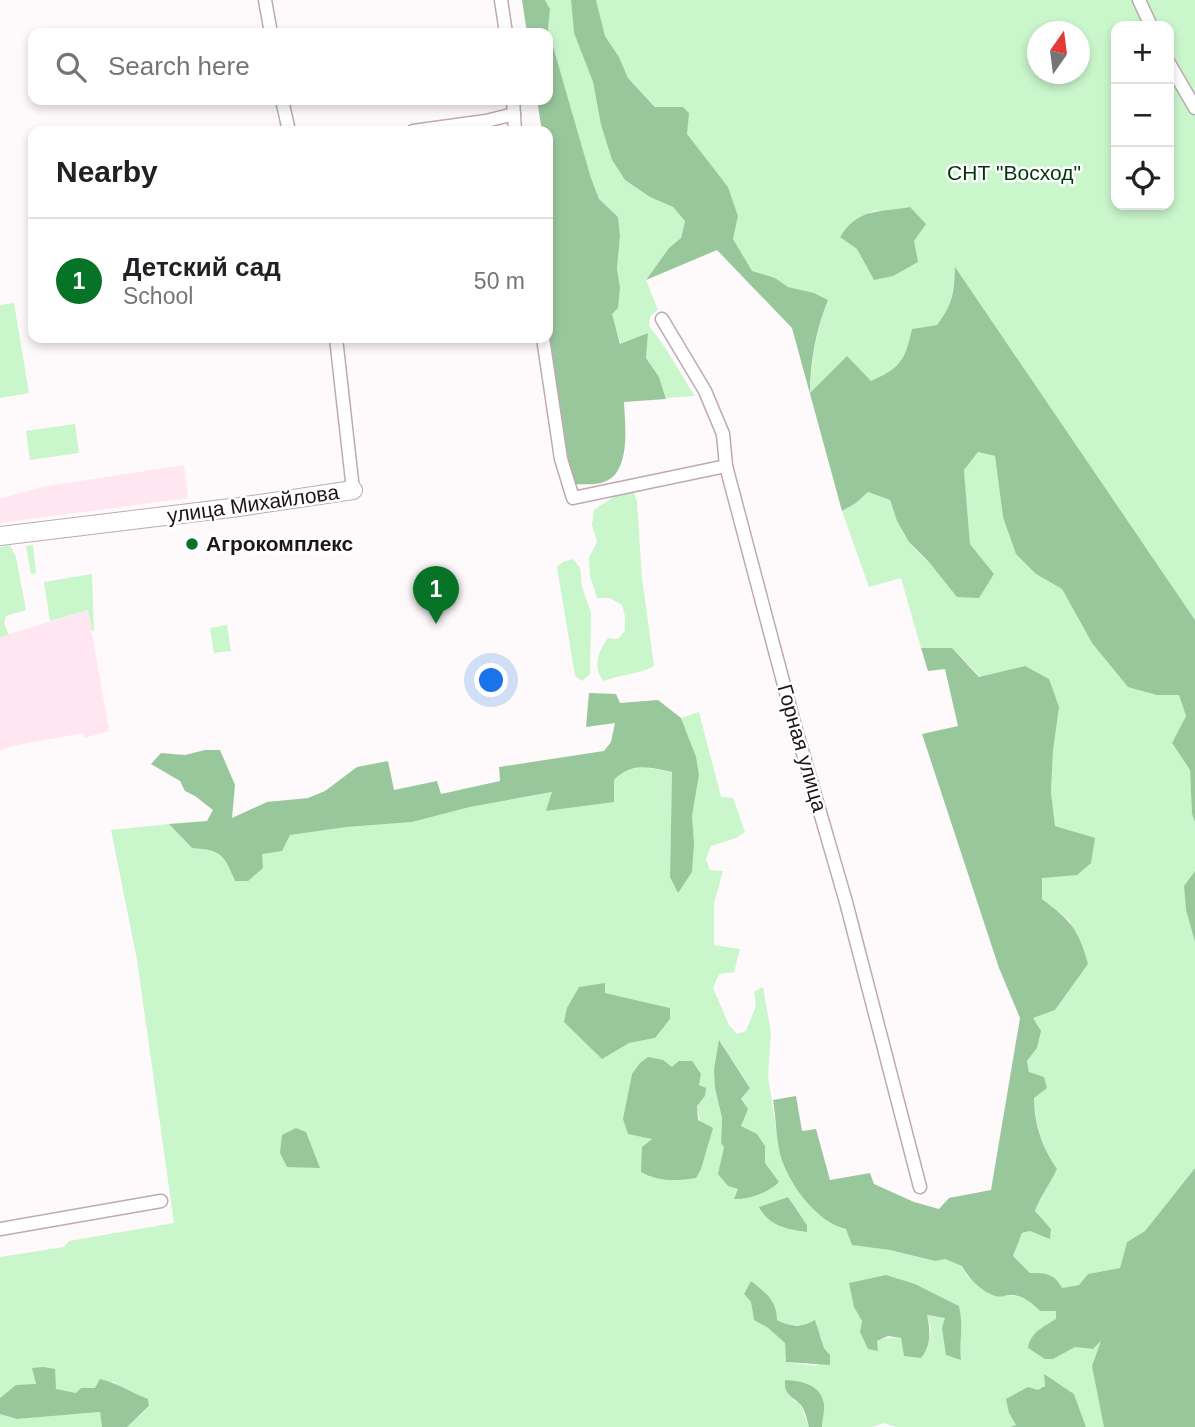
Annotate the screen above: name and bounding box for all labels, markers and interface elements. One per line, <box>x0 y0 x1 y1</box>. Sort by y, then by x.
north arrow <box>1027 21 1090 84</box>
map controls <box>1111 21 1174 210</box>
button: + <box>1111 21 1174 84</box>
search box <box>28 28 553 105</box>
icon: search <box>52 48 90 86</box>
text: Search here <box>108 51 250 81</box>
button: − <box>1111 84 1174 147</box>
button: locate <box>1111 147 1174 210</box>
text: Nearby <box>56 155 158 188</box>
park label: СНТ "Восход" <box>947 161 1081 184</box>
text: Детский сад <box>123 252 281 282</box>
text: 1 <box>73 268 85 294</box>
text: 50 m <box>474 268 525 294</box>
text: School <box>123 283 193 309</box>
street label: улица Михайлова <box>166 480 341 527</box>
place label: Агрокомплекс <box>206 532 354 555</box>
marker: Агрокомплекс <box>184 536 200 552</box>
pin: 1 <box>413 566 459 624</box>
your location <box>474 663 508 697</box>
street label: Горная улица <box>773 681 832 815</box>

